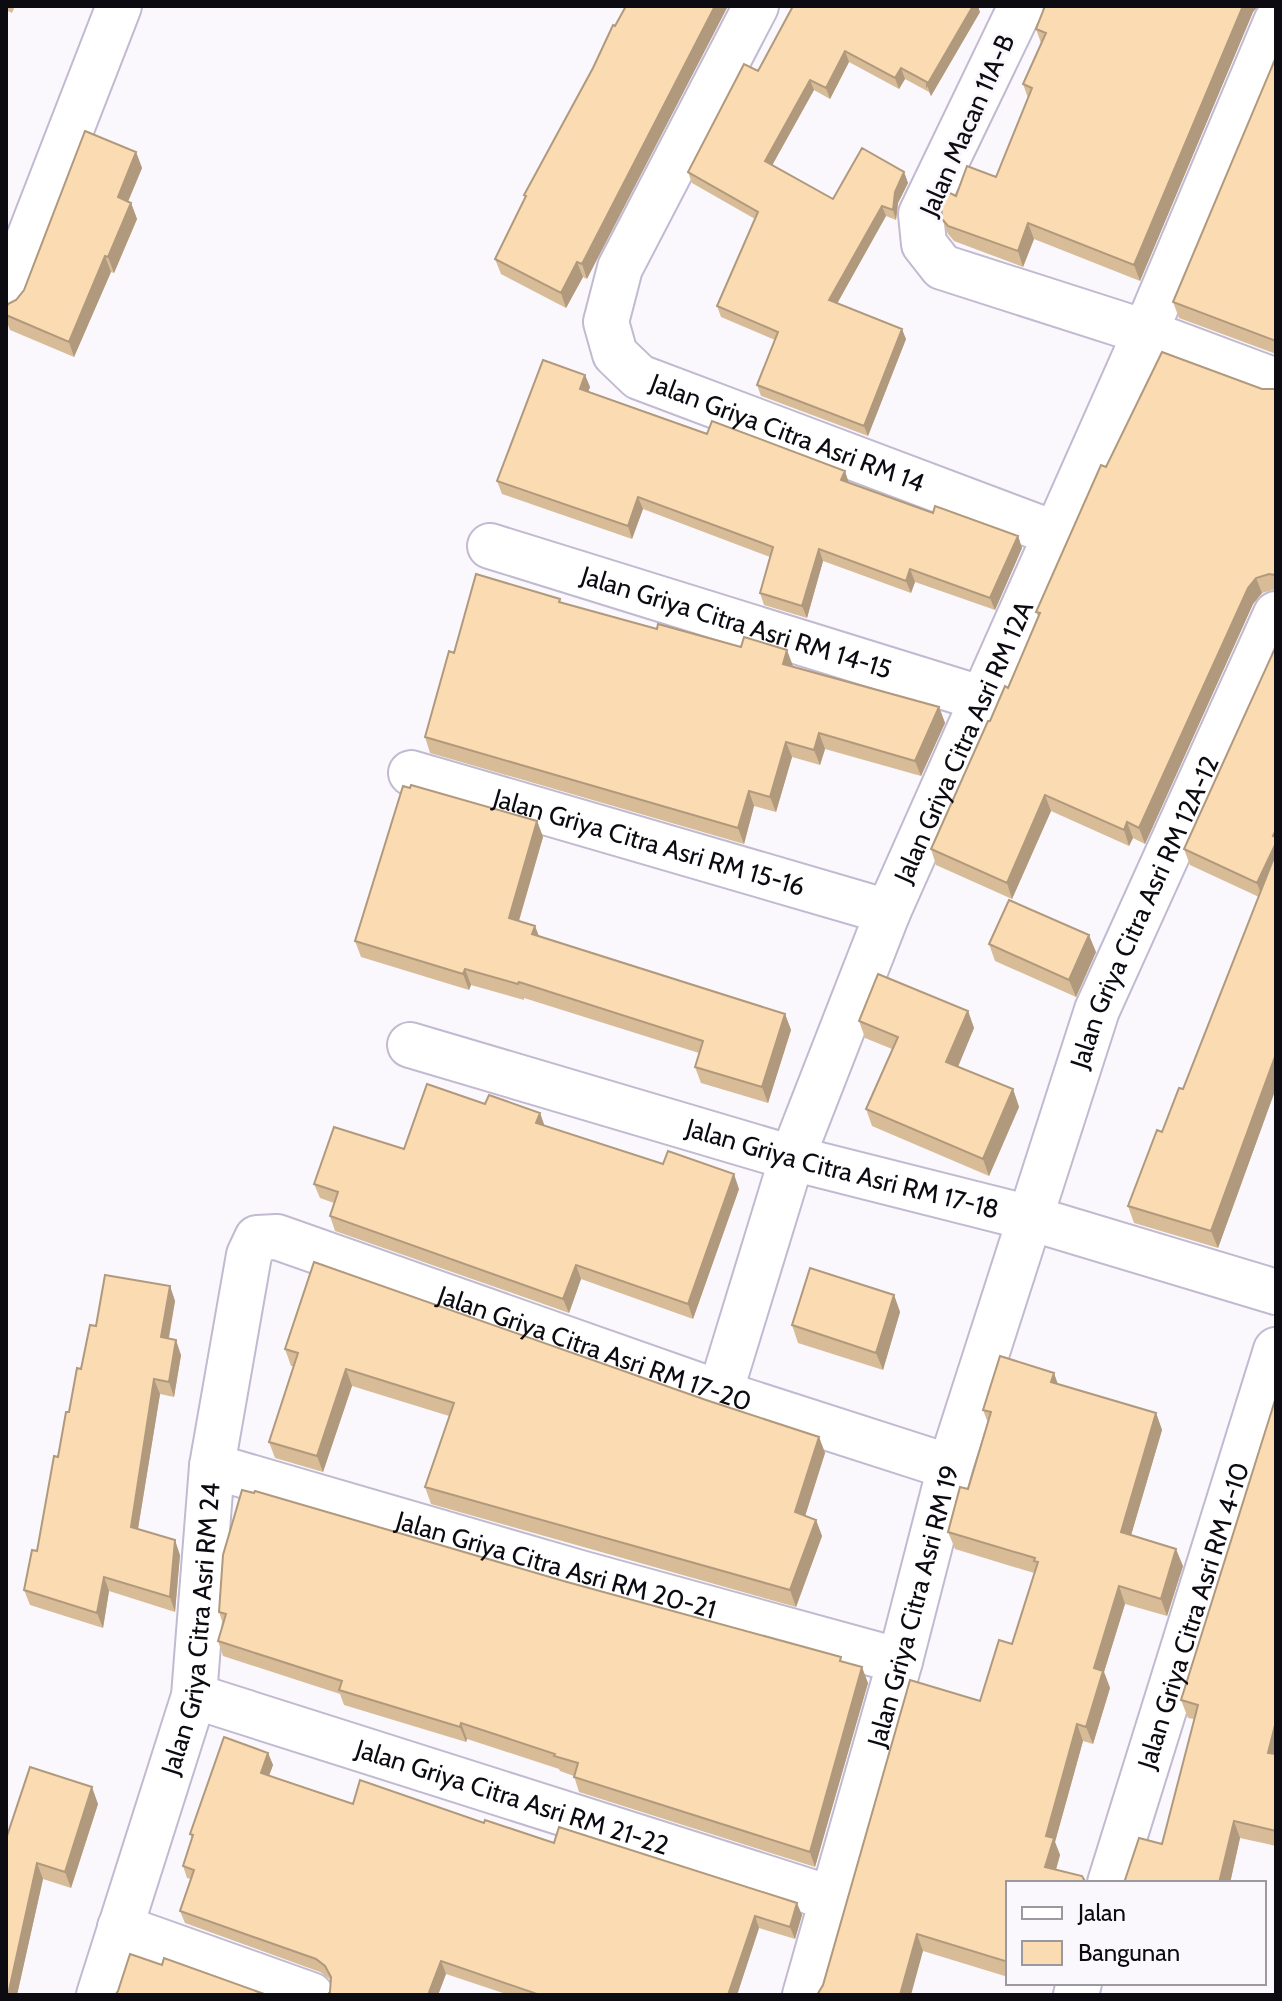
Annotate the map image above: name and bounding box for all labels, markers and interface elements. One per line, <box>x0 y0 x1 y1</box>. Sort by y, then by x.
street label: Jalan Macan 11A-B <box>912 29 1021 222</box>
street label: Jalan Griya Citra Asri RM 14 <box>645 366 929 499</box>
street label: Jalan Griya Citra Asri RM 14-15 <box>576 559 896 686</box>
street label: Jalan Griya Citra Asri RM 12A <box>887 596 1040 889</box>
street label: Jalan Griya Citra Asri RM 12A-12 <box>1063 751 1226 1073</box>
street label: Jalan Griya Citra Asri RM 15-16 <box>488 782 809 903</box>
street label: Jalan Griya Citra Asri RM 17-18 <box>681 1111 1003 1226</box>
street label: Jalan Griya Citra Asri RM 17-20 <box>432 1278 755 1418</box>
street label: Jalan Griya Citra Asri RM 4-10 <box>1130 1459 1256 1774</box>
street label: Jalan Griya Citra Asri RM 19 <box>860 1462 966 1751</box>
street label: Jalan Griya Citra Asri RM 24 <box>154 1481 227 1779</box>
street label: Jalan Griya Citra Asri RM 20-21 <box>391 1504 720 1626</box>
street label: Jalan Griya Citra Asri RM 21-22 <box>351 1732 673 1862</box>
legend <box>1006 1881 1266 1985</box>
text: Jalan <box>1077 1898 1126 1927</box>
text: Bangunan <box>1078 1938 1180 1967</box>

